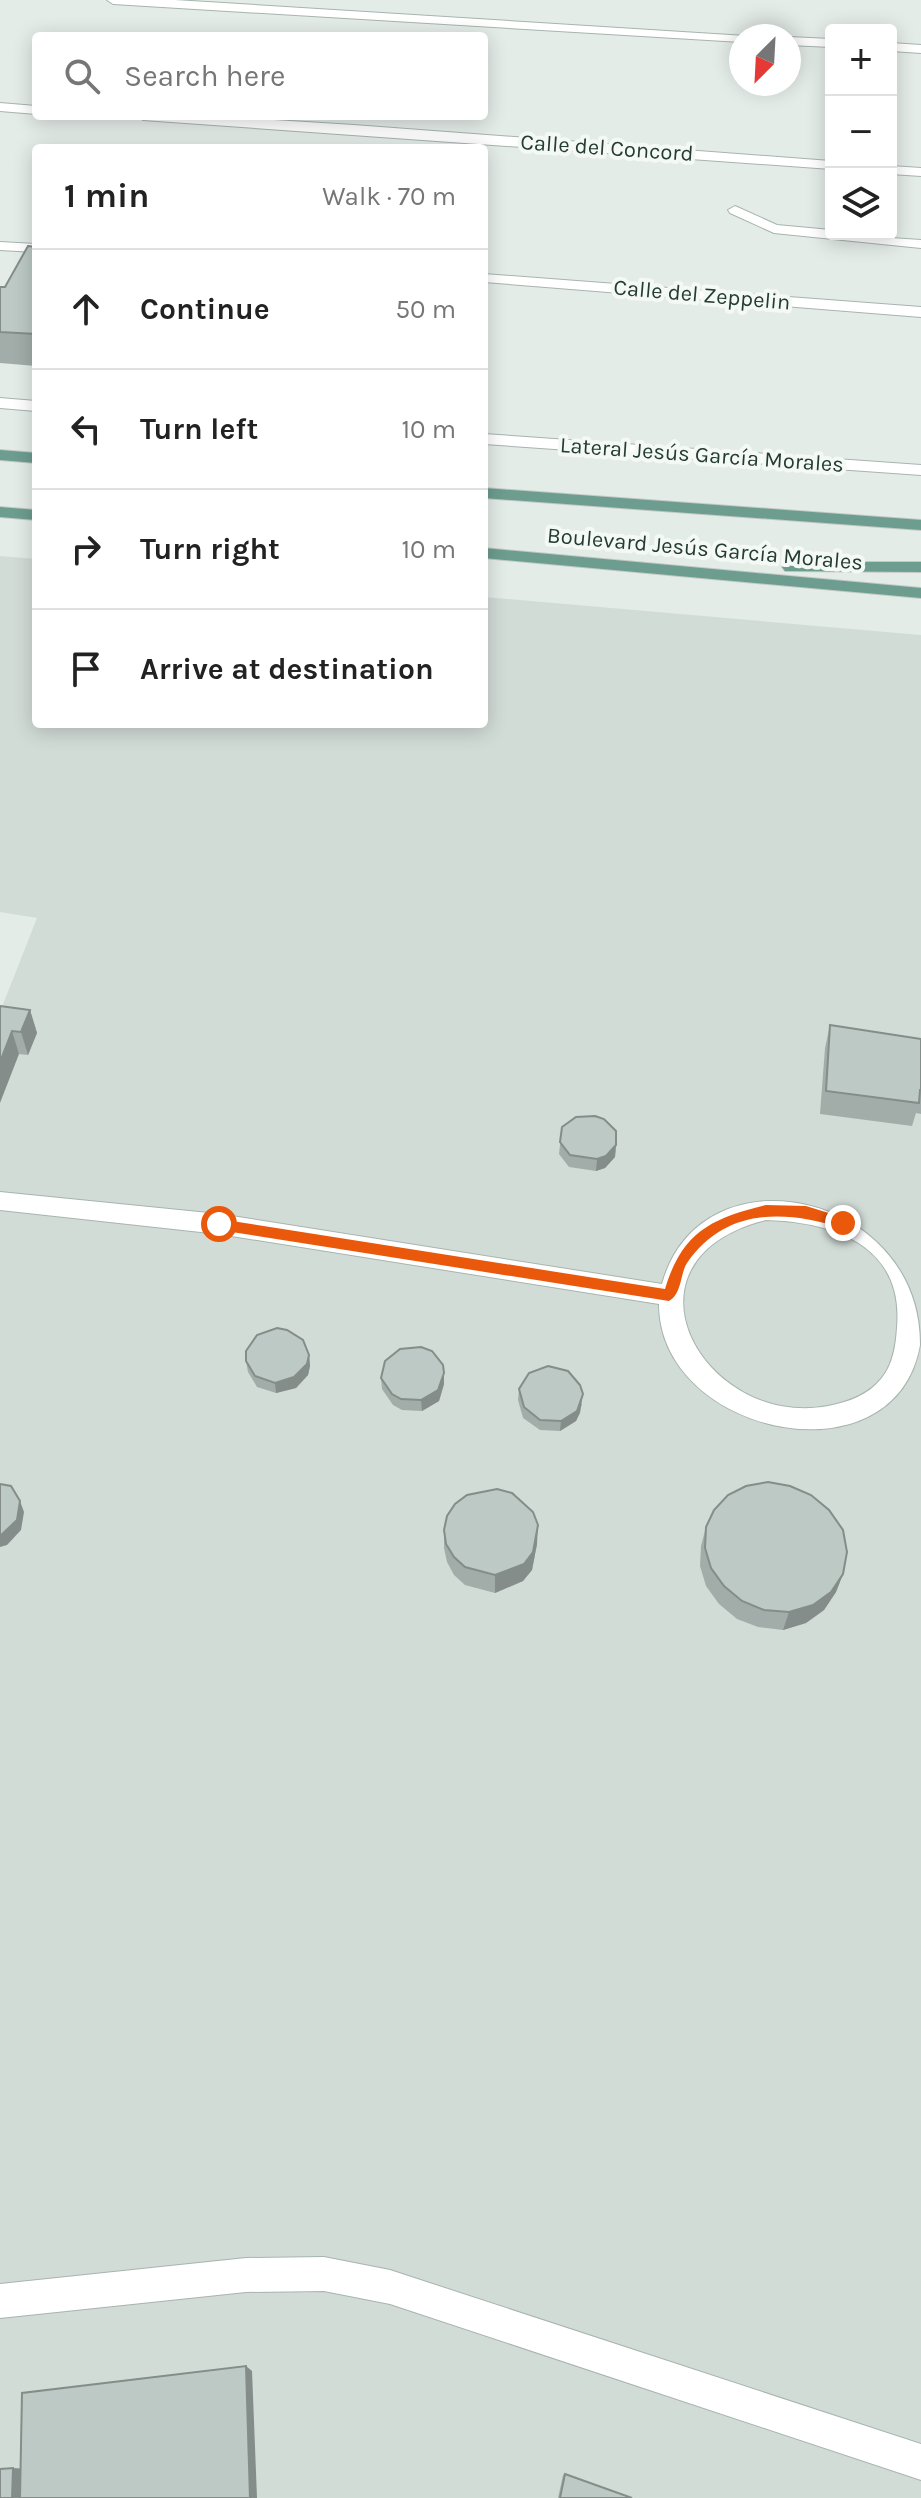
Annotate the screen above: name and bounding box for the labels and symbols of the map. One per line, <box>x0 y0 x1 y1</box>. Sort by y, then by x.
north arrow <box>729 24 801 96</box>
street label: Calle del Concord <box>520 129 694 167</box>
street label: Calle del Zeppelin <box>612 274 792 316</box>
street label: Lateral Jesús García Morales <box>559 432 845 478</box>
street label: Boulevard Jesús García Morales <box>546 522 864 576</box>
route end <box>825 1205 861 1241</box>
route start <box>201 1206 237 1242</box>

